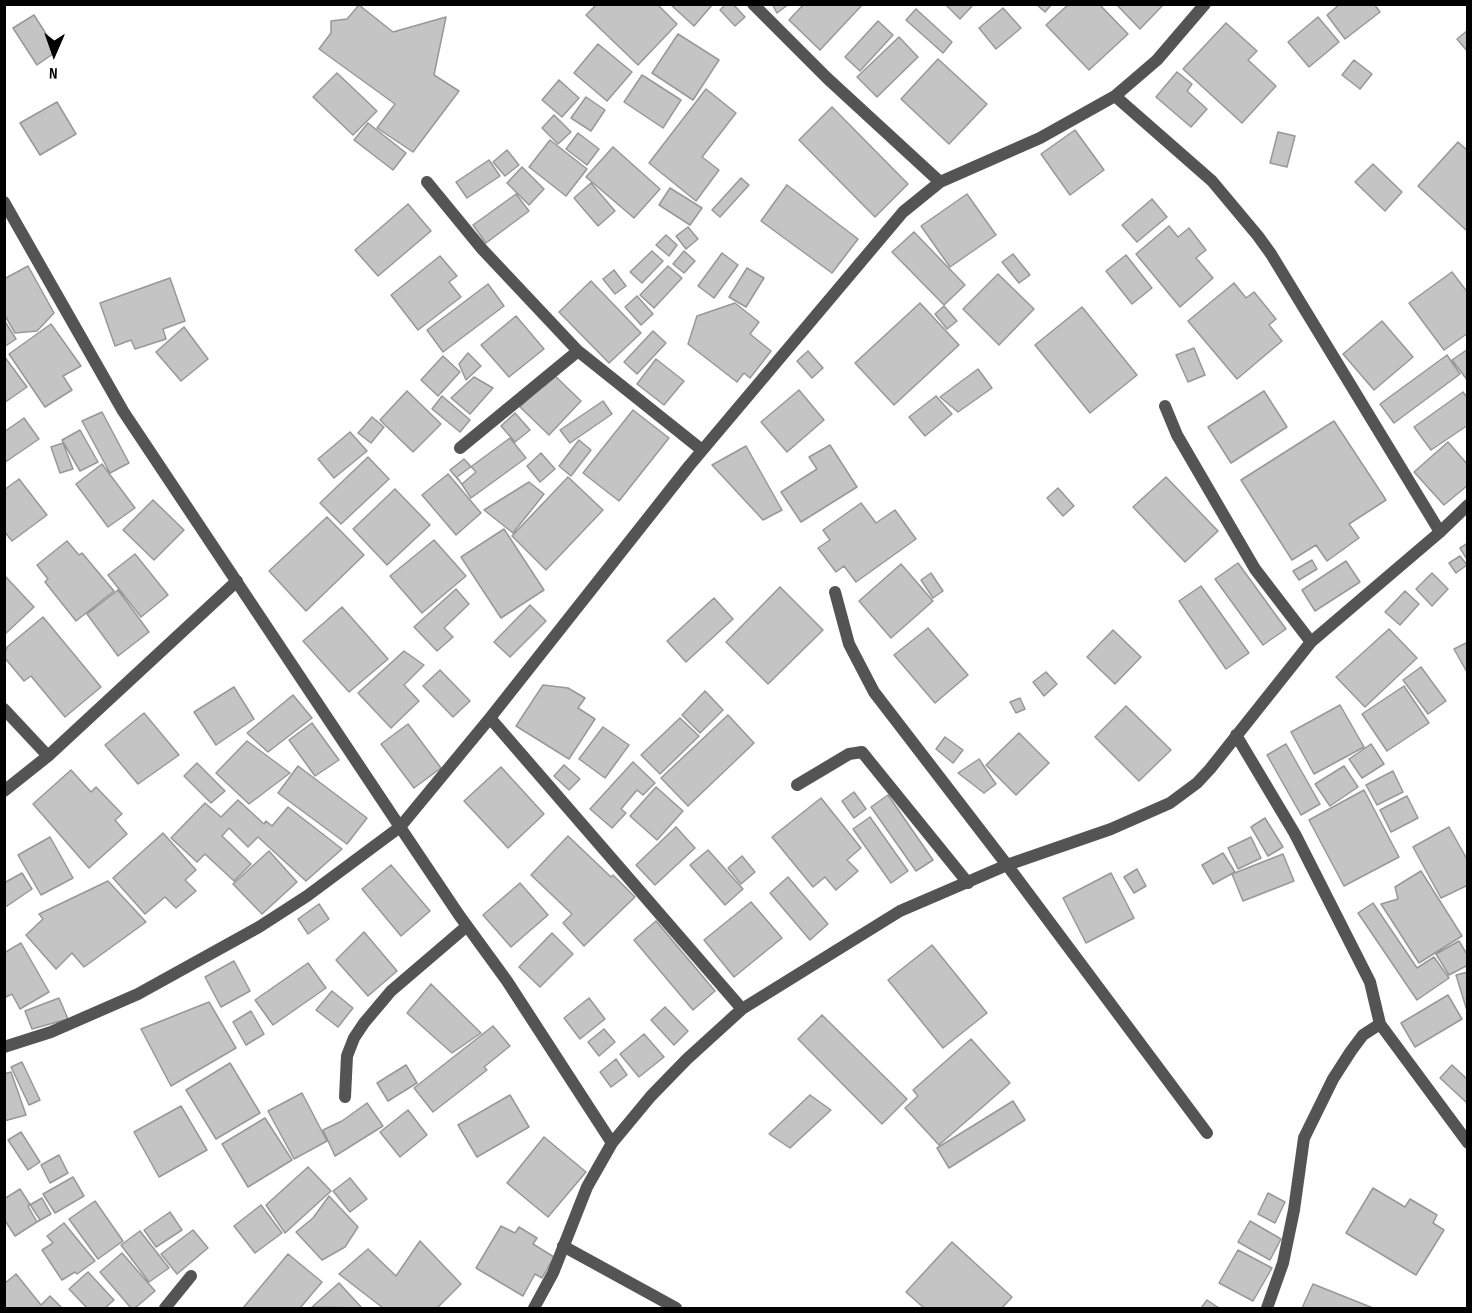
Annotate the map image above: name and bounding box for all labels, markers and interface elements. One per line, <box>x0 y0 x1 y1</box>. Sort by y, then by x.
north arrow <box>24 24 84 84</box>
text: N <box>49 63 58 82</box>

